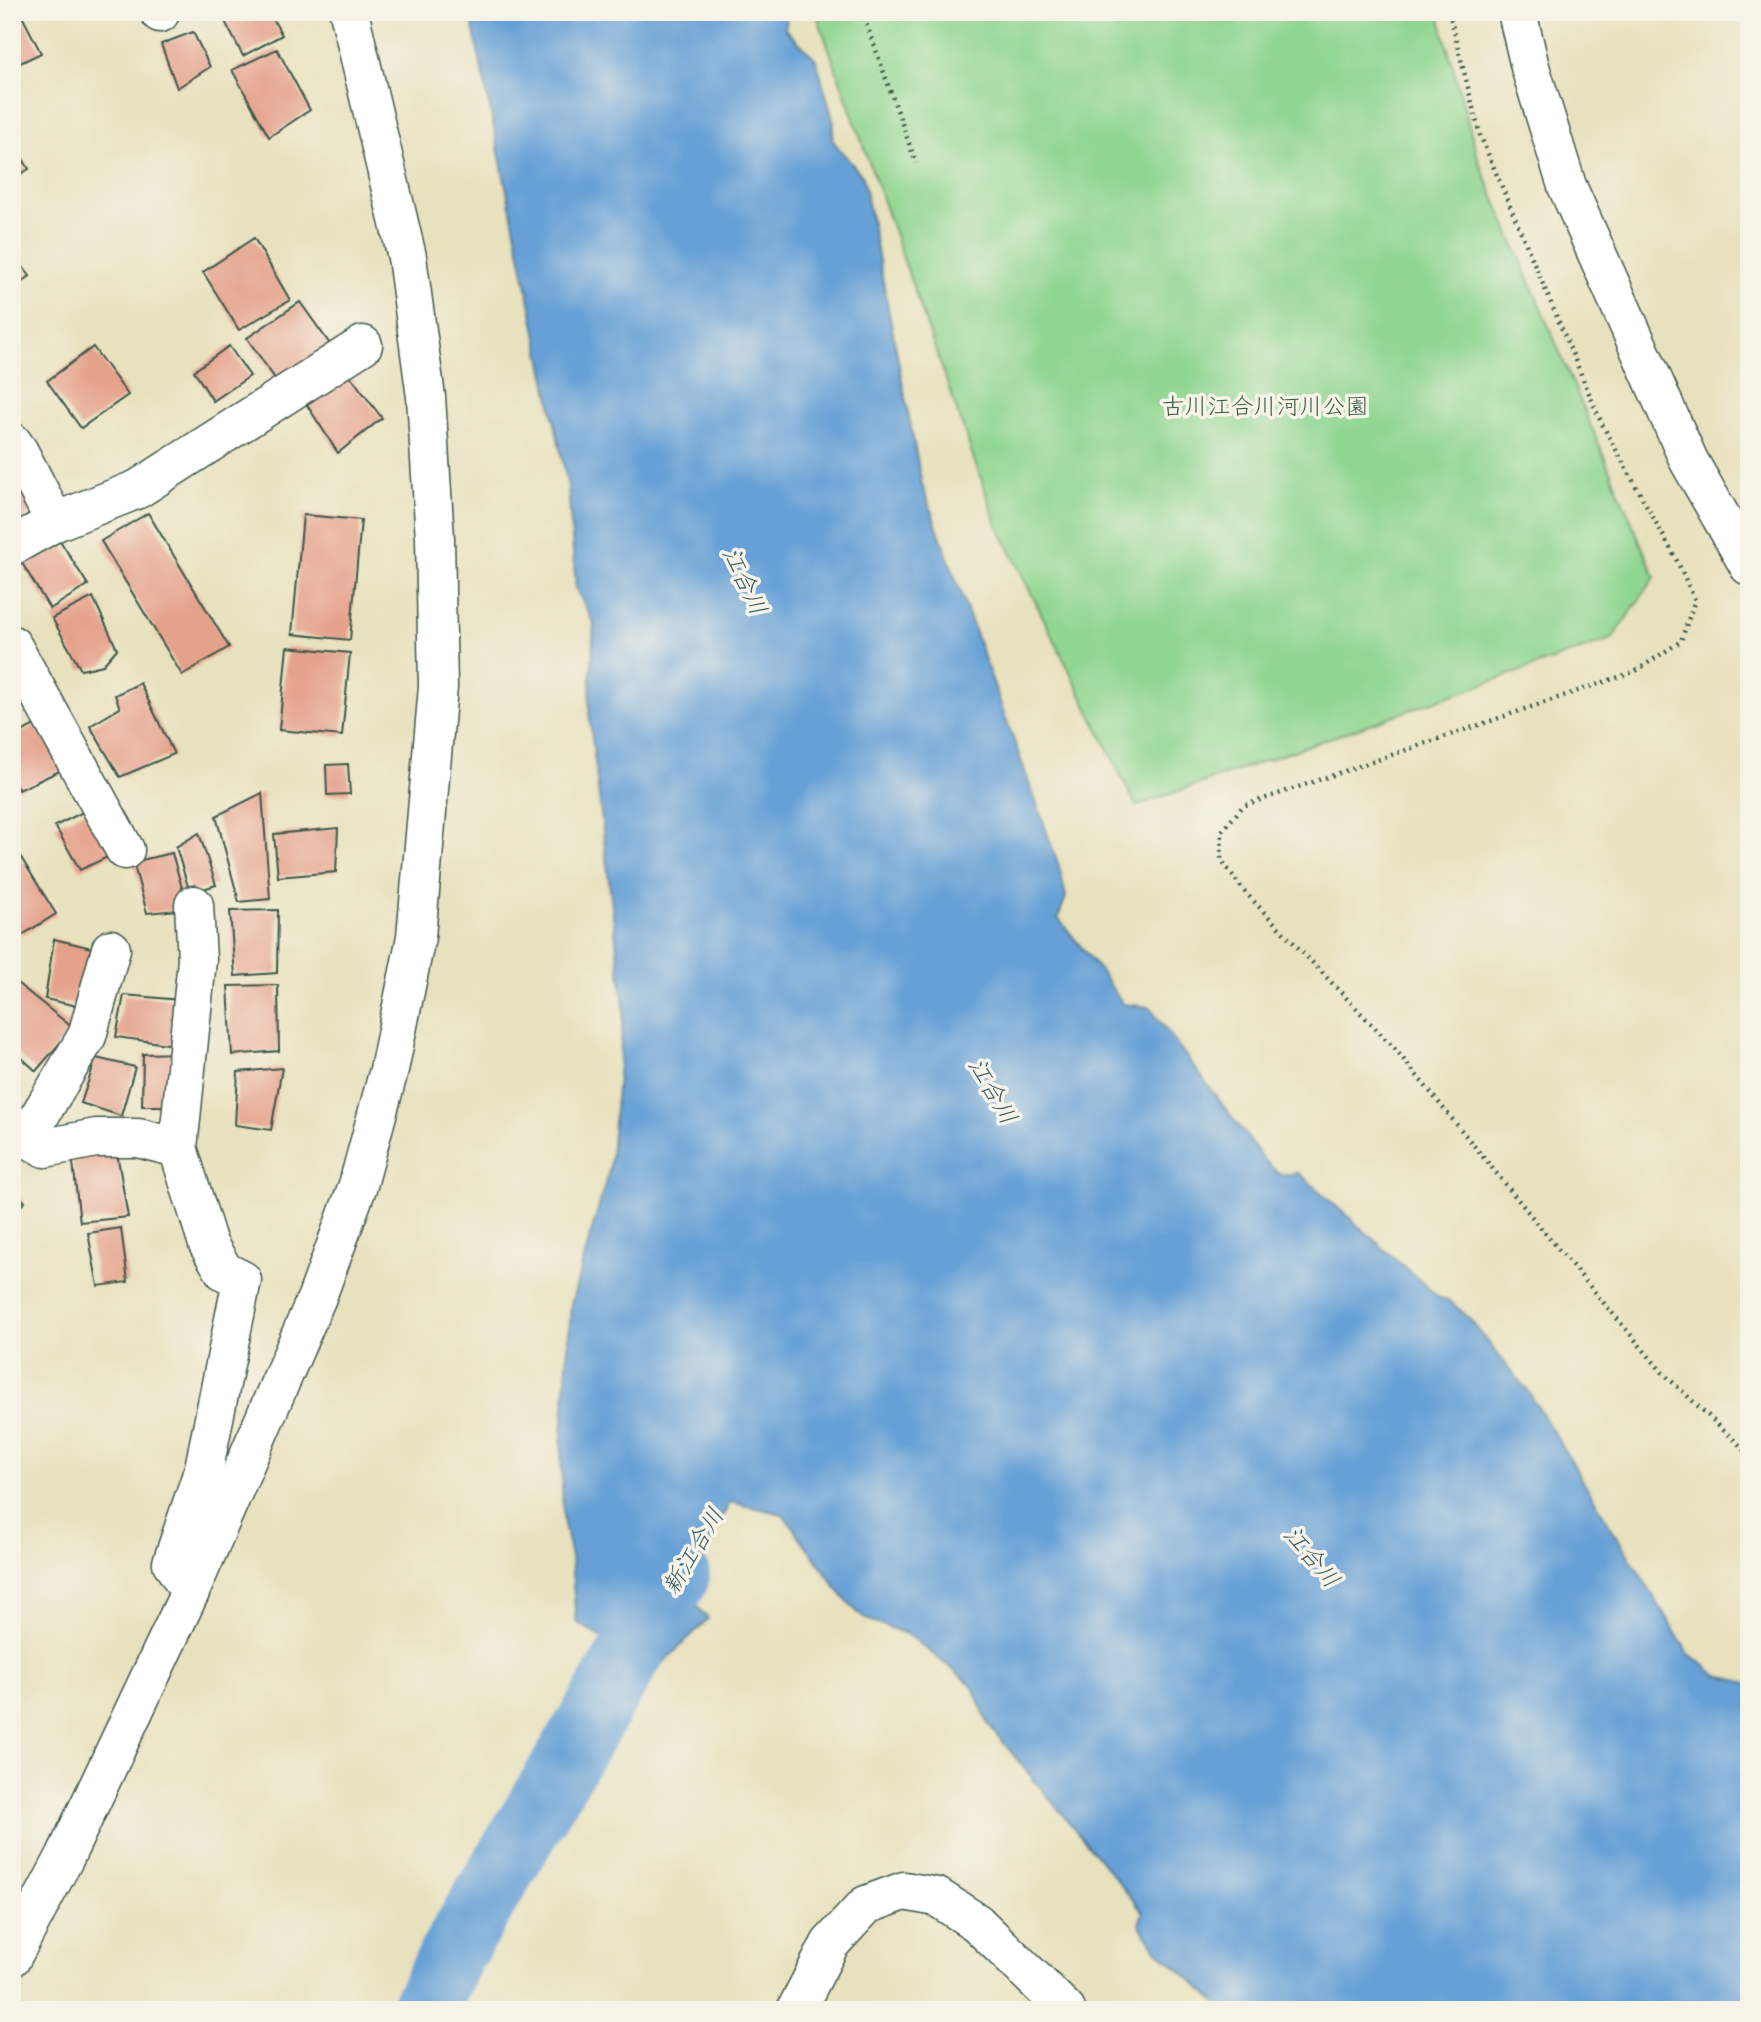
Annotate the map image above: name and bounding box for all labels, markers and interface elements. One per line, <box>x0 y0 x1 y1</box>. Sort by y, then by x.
park label: 古川江合川河川公園 <box>1162 386 1369 427</box>
water label: 江合川 <box>711 539 779 623</box>
water label: 江合川 <box>957 1049 1029 1133</box>
water label: 新江合川 <box>650 1499 736 1603</box>
water label: 江合川 <box>1273 1516 1351 1598</box>

